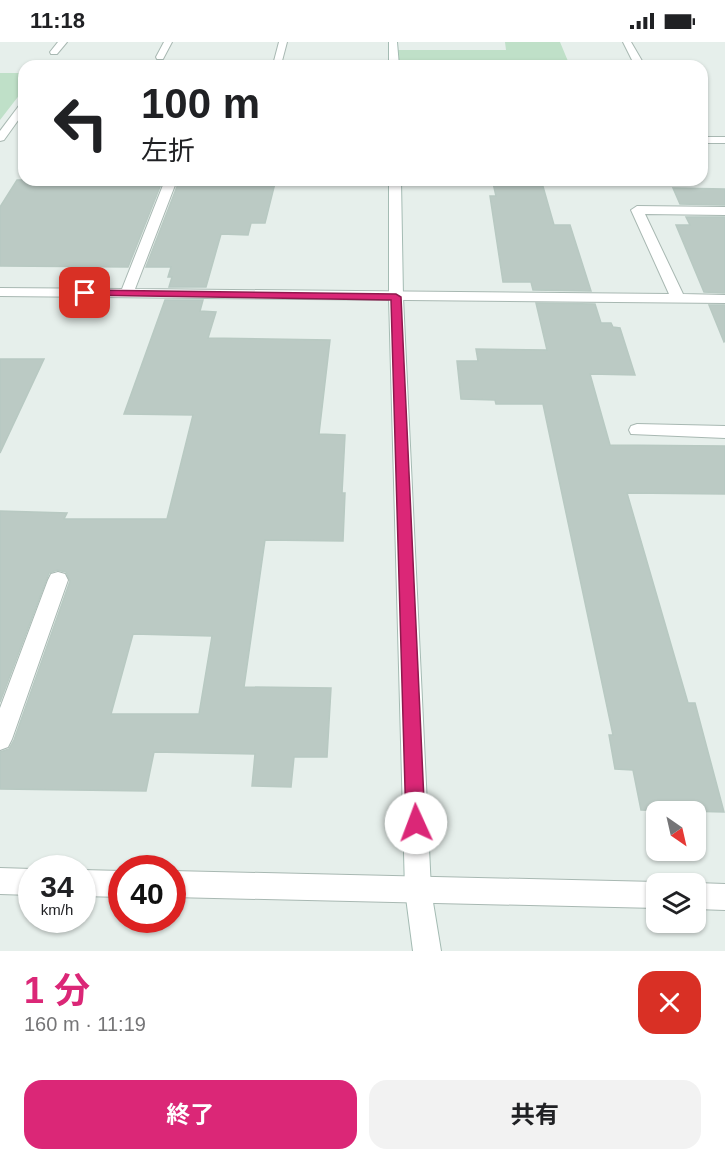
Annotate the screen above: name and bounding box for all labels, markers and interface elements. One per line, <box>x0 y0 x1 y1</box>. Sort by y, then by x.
text: 11:18 <box>30 8 85 33</box>
text: 100 m <box>141 80 260 127</box>
icon: left <box>42 84 120 162</box>
text: 左折 <box>141 136 195 166</box>
pin <box>59 267 110 318</box>
icon: arrive <box>68 276 101 309</box>
position arrow <box>384 791 448 855</box>
north arrow <box>646 801 706 861</box>
map controls <box>646 801 706 933</box>
speed limit sign: 40 <box>108 855 186 933</box>
text: 34 <box>40 870 74 903</box>
button: layers <box>646 873 706 933</box>
text: km/h <box>41 901 73 918</box>
text: 1 分 <box>24 970 90 1011</box>
button: close <box>638 971 701 1034</box>
text: 160 m · 11:19 <box>24 1013 146 1035</box>
button: 終了 <box>24 1080 357 1149</box>
button: 共有 <box>369 1080 701 1149</box>

